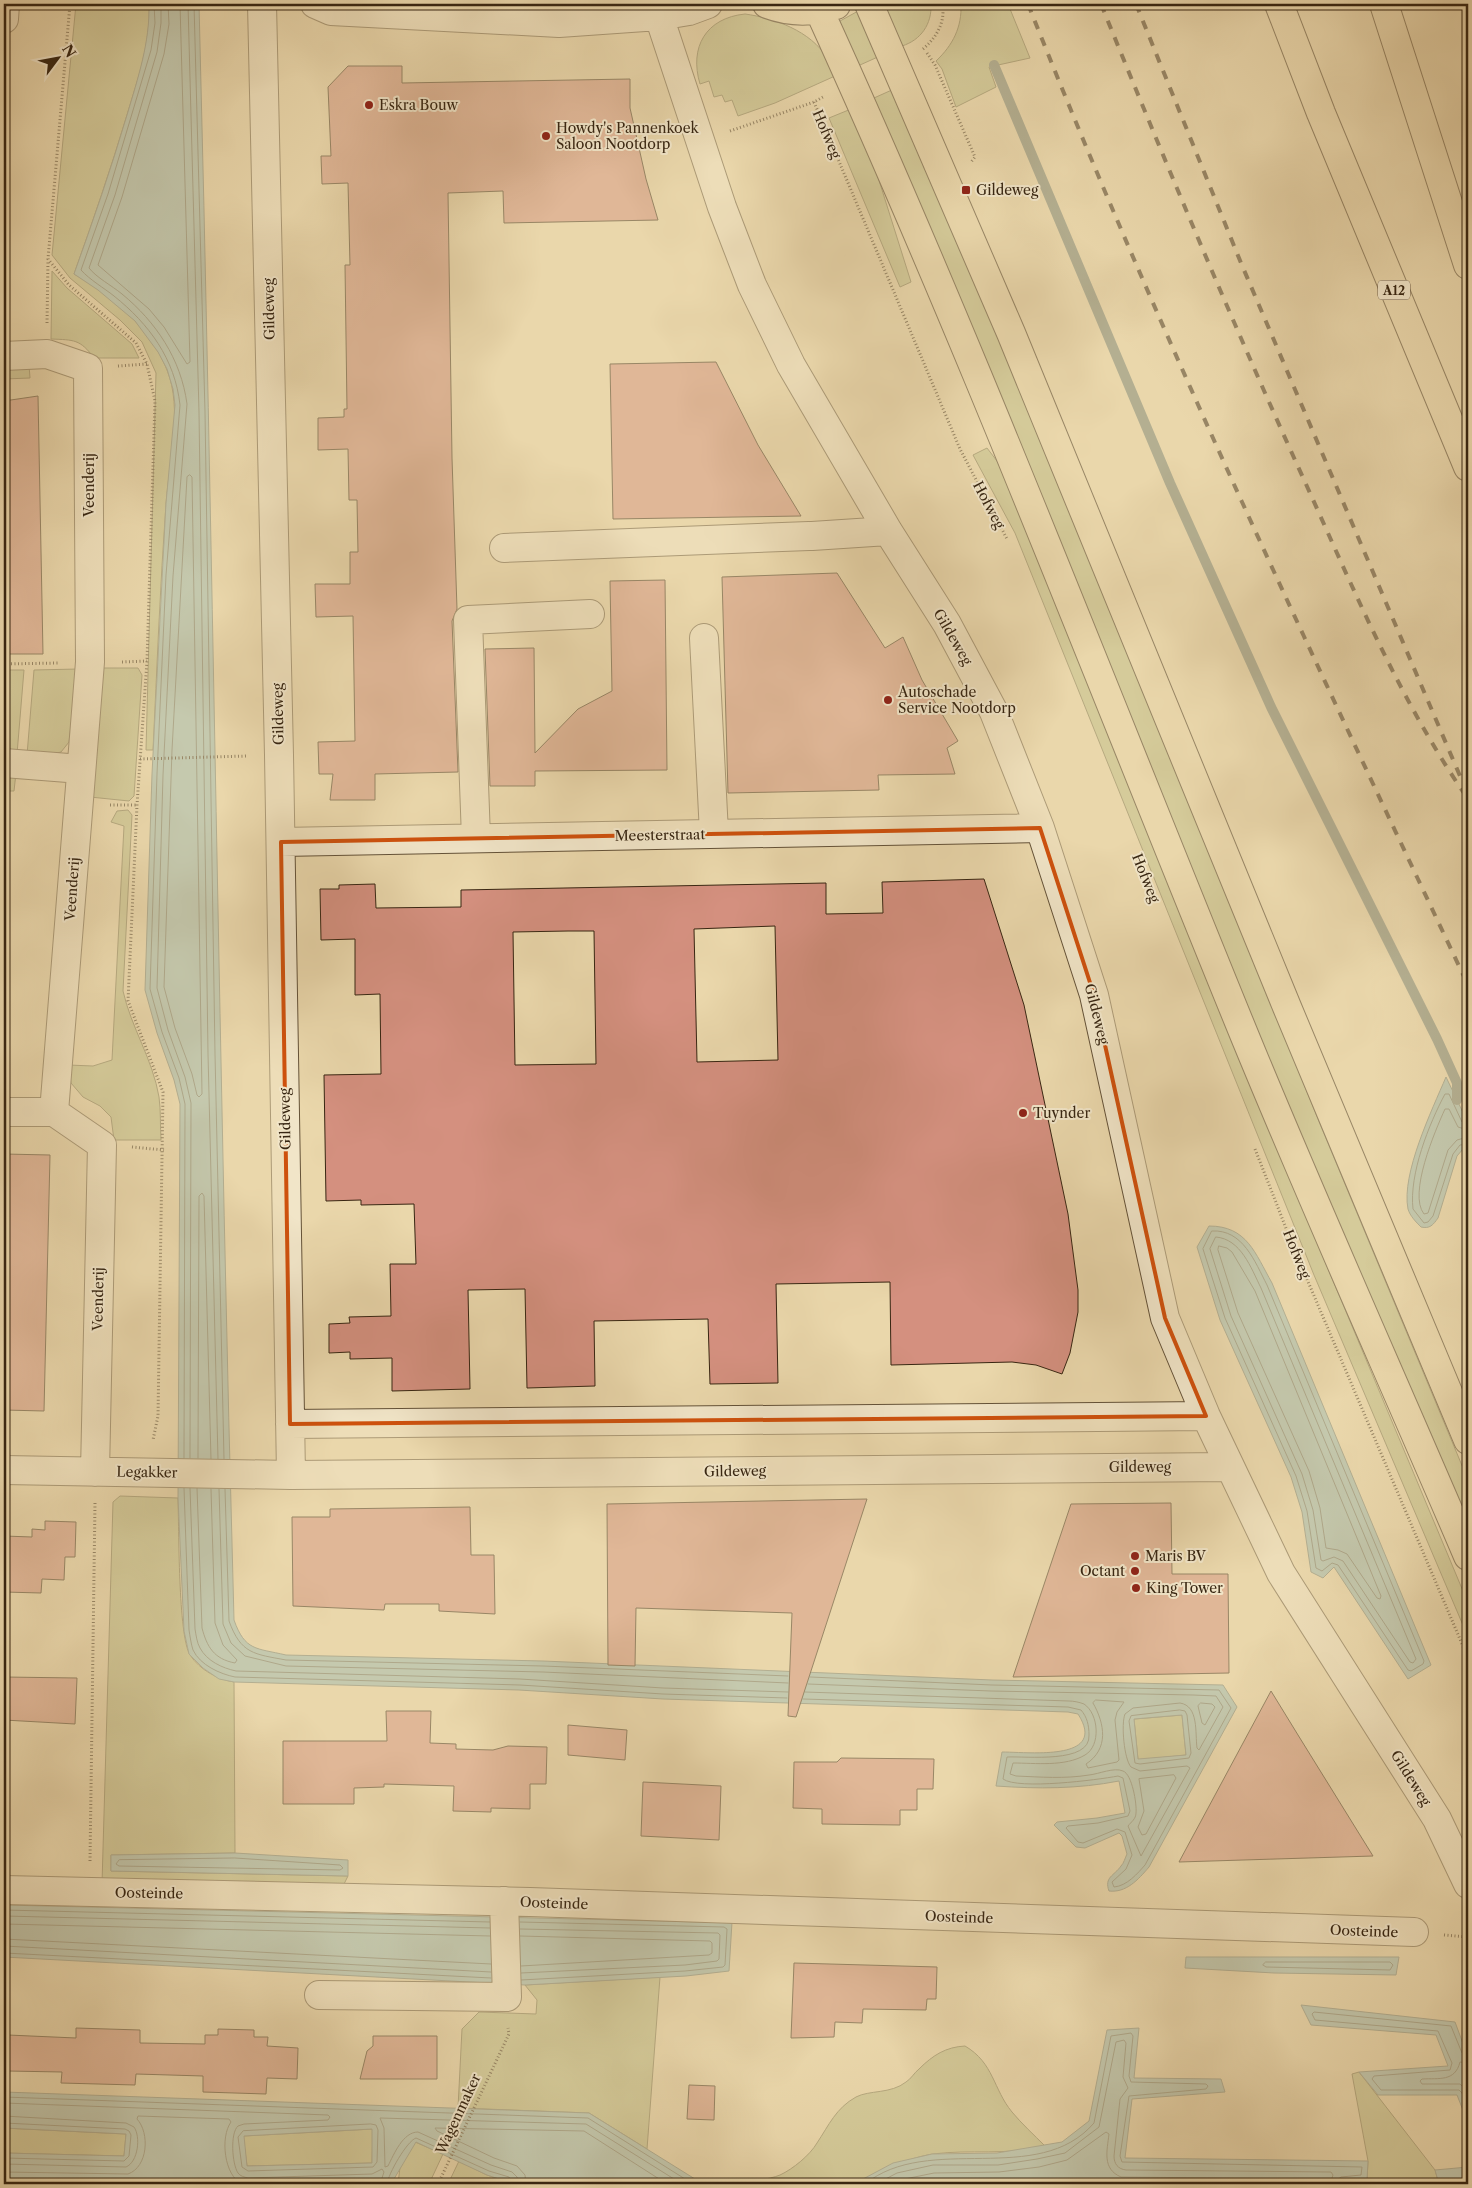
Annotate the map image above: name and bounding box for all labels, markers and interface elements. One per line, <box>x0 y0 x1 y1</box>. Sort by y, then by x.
north arrow <box>32 32 82 82</box>
text: N <box>58 41 80 61</box>
place label: Eskra Bouw <box>379 96 458 114</box>
marker: Eskra Bouw <box>363 99 375 111</box>
street label: Hofweg <box>809 107 846 162</box>
place label: Howdy's Pannenkoek Saloon Nootdorp <box>556 119 700 153</box>
marker: Howdy's Pannenkoek Saloon Nootdorp <box>540 130 552 142</box>
place label: Gildeweg <box>976 181 1039 199</box>
marker: Gildeweg <box>960 184 972 196</box>
street label: Gildeweg <box>259 277 279 340</box>
road number: A12 <box>1378 280 1410 300</box>
street label: Veenderij <box>80 453 98 518</box>
street label: Hofweg <box>969 478 1009 533</box>
street label: Gildeweg <box>930 606 977 669</box>
street label: Gildeweg <box>268 682 288 745</box>
place label: Autoschade Service Nootdorp <box>897 683 1016 717</box>
marker: Autoschade Service Nootdorp <box>882 694 894 706</box>
street label: Meesterstraat <box>614 825 706 845</box>
street label: Hofweg <box>1128 851 1164 906</box>
street label: Veenderij <box>61 857 83 922</box>
street label: Gildeweg <box>1081 982 1113 1047</box>
street label: Gildeweg <box>275 1087 295 1150</box>
place label: Tuynder <box>1033 1104 1090 1122</box>
marker: Tuynder <box>1017 1107 1029 1119</box>
street label: Hofweg <box>1279 1227 1315 1282</box>
street label: Veenderij <box>88 1267 108 1332</box>
street label: Gildeweg <box>1109 1458 1172 1476</box>
street label: Gildeweg <box>704 1461 767 1481</box>
street label: Legakker <box>116 1462 178 1482</box>
place label: Maris BV <box>1145 1547 1207 1565</box>
marker: Maris BV <box>1129 1550 1141 1562</box>
place label: Octant <box>1080 1562 1125 1580</box>
marker: Octant <box>1129 1565 1141 1577</box>
place label: King Tower <box>1146 1579 1223 1597</box>
marker: King Tower <box>1130 1582 1142 1594</box>
street label: Gildeweg <box>1387 1747 1435 1810</box>
street label: Oosteinde <box>115 1883 184 1903</box>
street label: Oosteinde <box>519 1893 589 1913</box>
street label: Oosteinde <box>924 1907 994 1927</box>
street label: Oosteinde <box>1329 1921 1399 1941</box>
street label: Wagenmaker <box>431 2071 485 2158</box>

